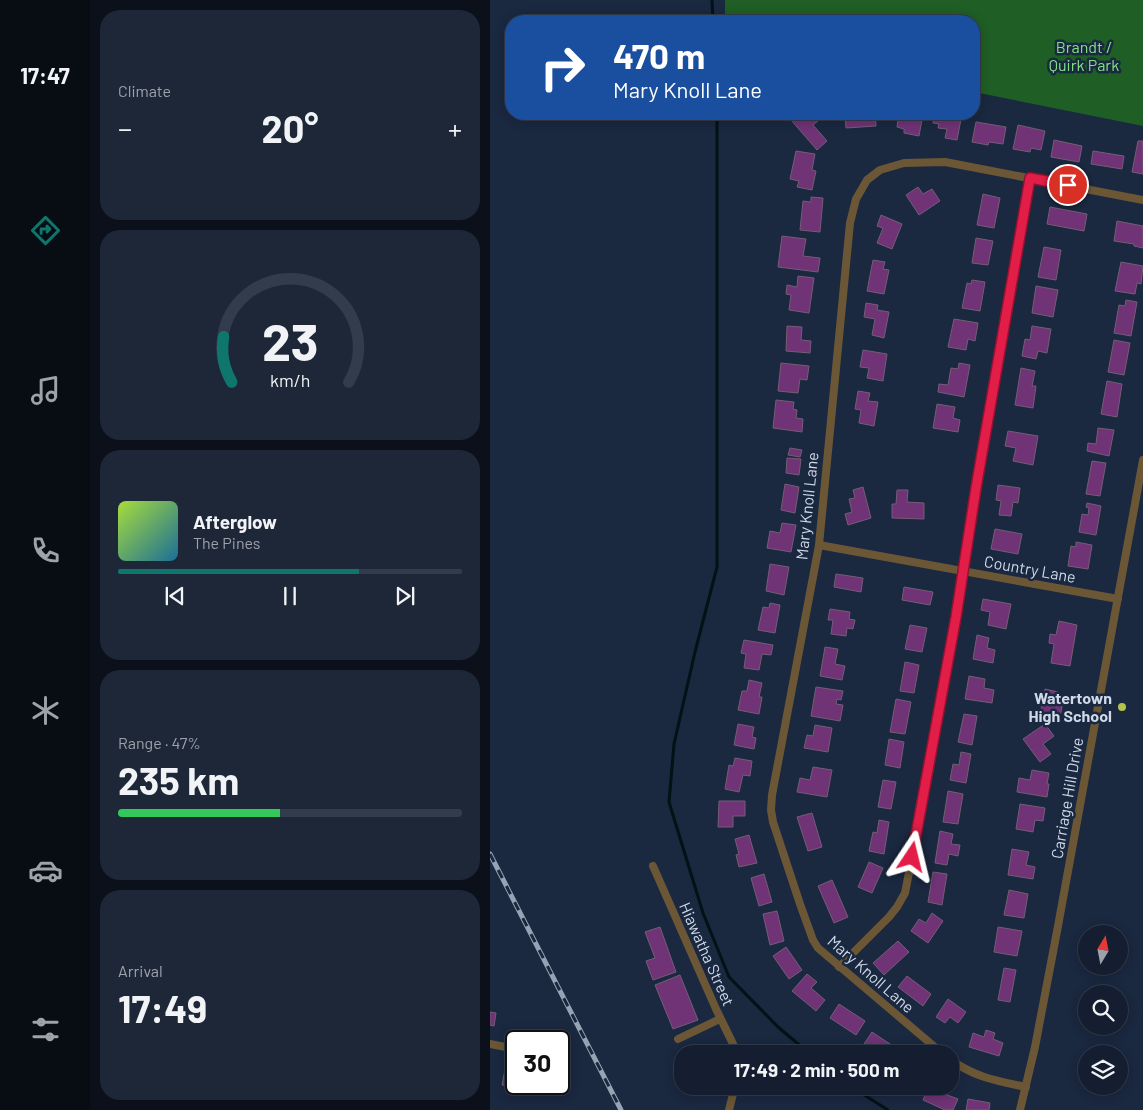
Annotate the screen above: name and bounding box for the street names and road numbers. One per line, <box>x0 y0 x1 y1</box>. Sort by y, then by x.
street label: Mary Knoll Lane <box>791 451 822 561</box>
street label: Country Lane <box>983 551 1077 586</box>
street label: Carriage Hill Drive <box>1046 736 1087 860</box>
street label: Hiawatha Street <box>676 899 739 1009</box>
street label: Mary Knoll Lane <box>824 931 918 1016</box>

